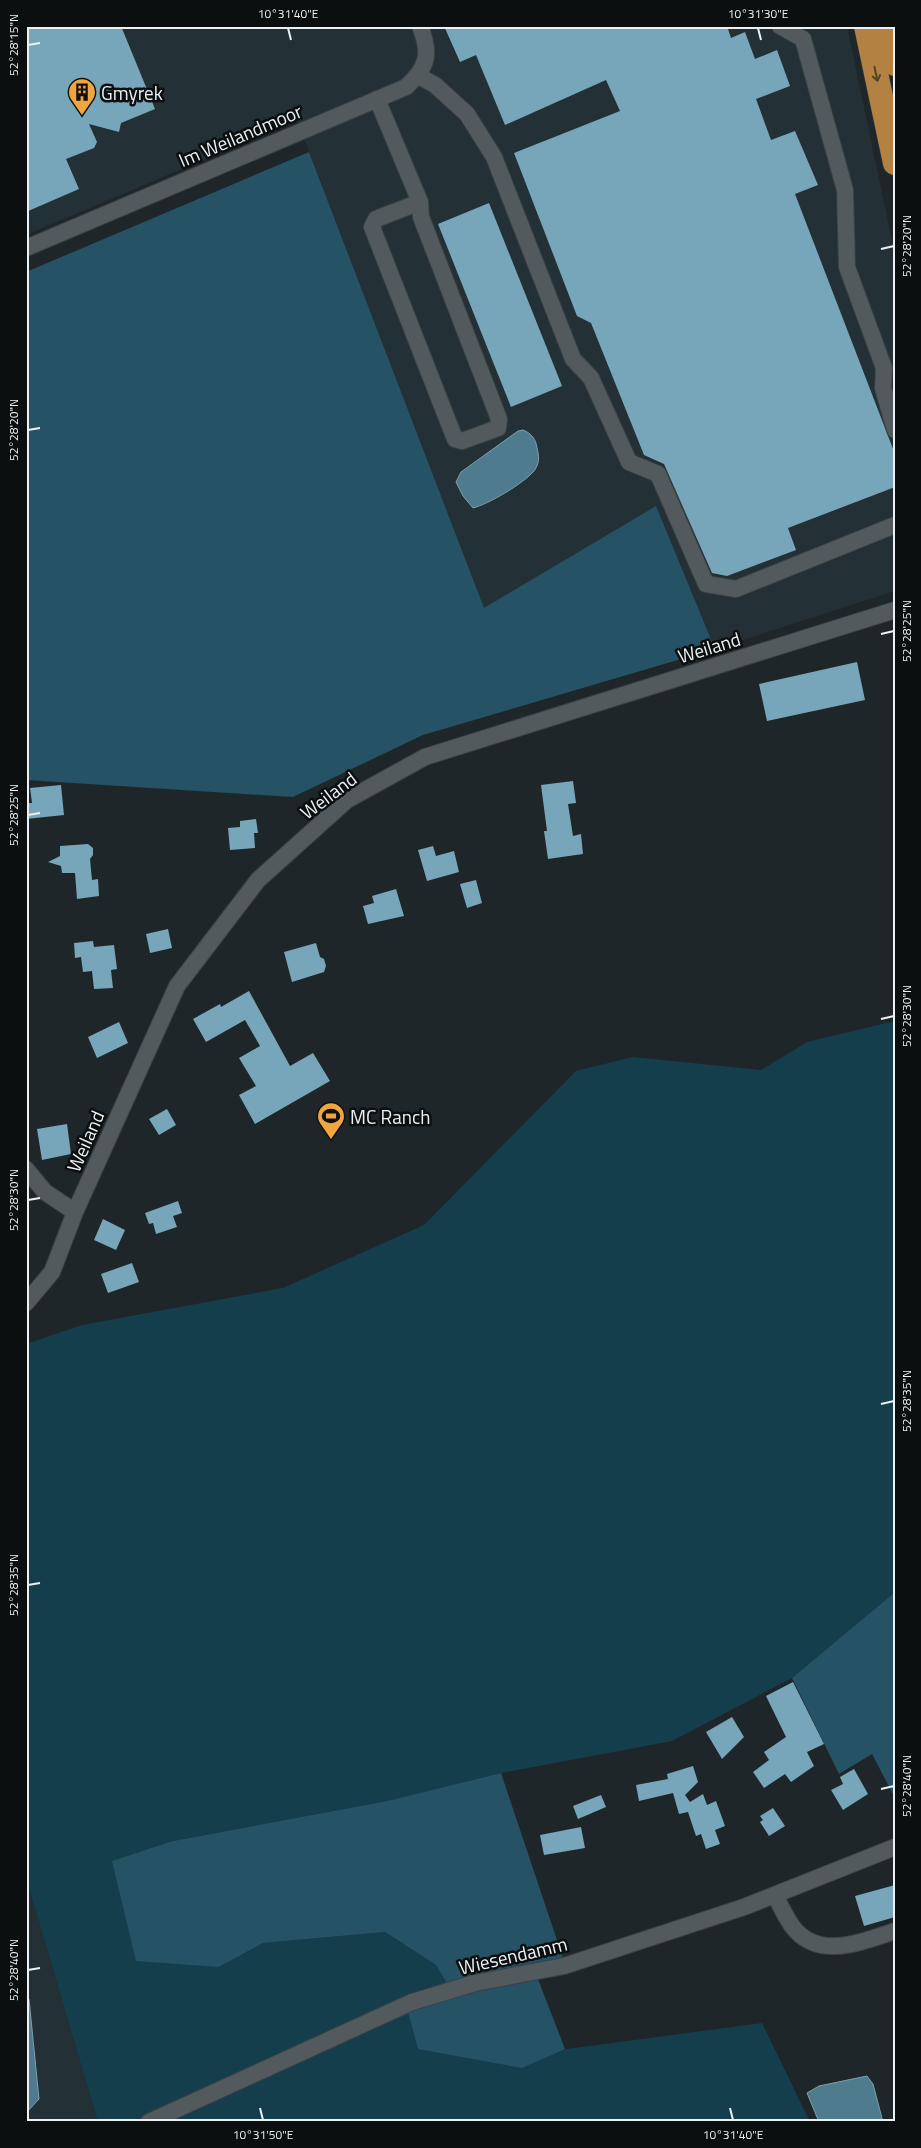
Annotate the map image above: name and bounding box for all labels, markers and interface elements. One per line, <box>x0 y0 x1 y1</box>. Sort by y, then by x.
text: 10°31'40"E <box>258 4 319 23</box>
text: 10°31'30"E <box>728 4 789 23</box>
text: 52°28'15"N <box>4 14 23 76</box>
one-way arrow <box>872 65 881 81</box>
building icon: Gmyrek <box>67 77 97 116</box>
place label: Gmyrek <box>101 78 163 107</box>
street label: Im Weilandmoor <box>174 96 307 174</box>
text: 52°28'20"N <box>897 215 916 277</box>
text: 52°28'20"N <box>4 399 23 461</box>
text: 52°28'25"N <box>897 600 916 662</box>
street label: Weiland <box>674 624 744 670</box>
street label: Weiland <box>294 764 362 826</box>
text: 52°28'25"N <box>4 784 23 846</box>
text: 52°28'30"N <box>897 985 916 1047</box>
sports icon: MC Ranch <box>316 1101 346 1140</box>
place label: MC Ranch <box>350 1102 430 1131</box>
street label: Weiland <box>59 1106 111 1176</box>
text: 52°28'30"N <box>4 1169 23 1231</box>
text: 52°28'35"N <box>897 1370 916 1432</box>
text: 52°28'35"N <box>4 1554 23 1616</box>
text: 52°28'40"N <box>897 1755 916 1817</box>
street label: Wiesendamm <box>456 1928 570 1982</box>
text: 52°28'40"N <box>4 1939 23 2001</box>
text: 10°31'50"E <box>233 2125 294 2144</box>
text: 10°31'40"E <box>703 2125 764 2144</box>

